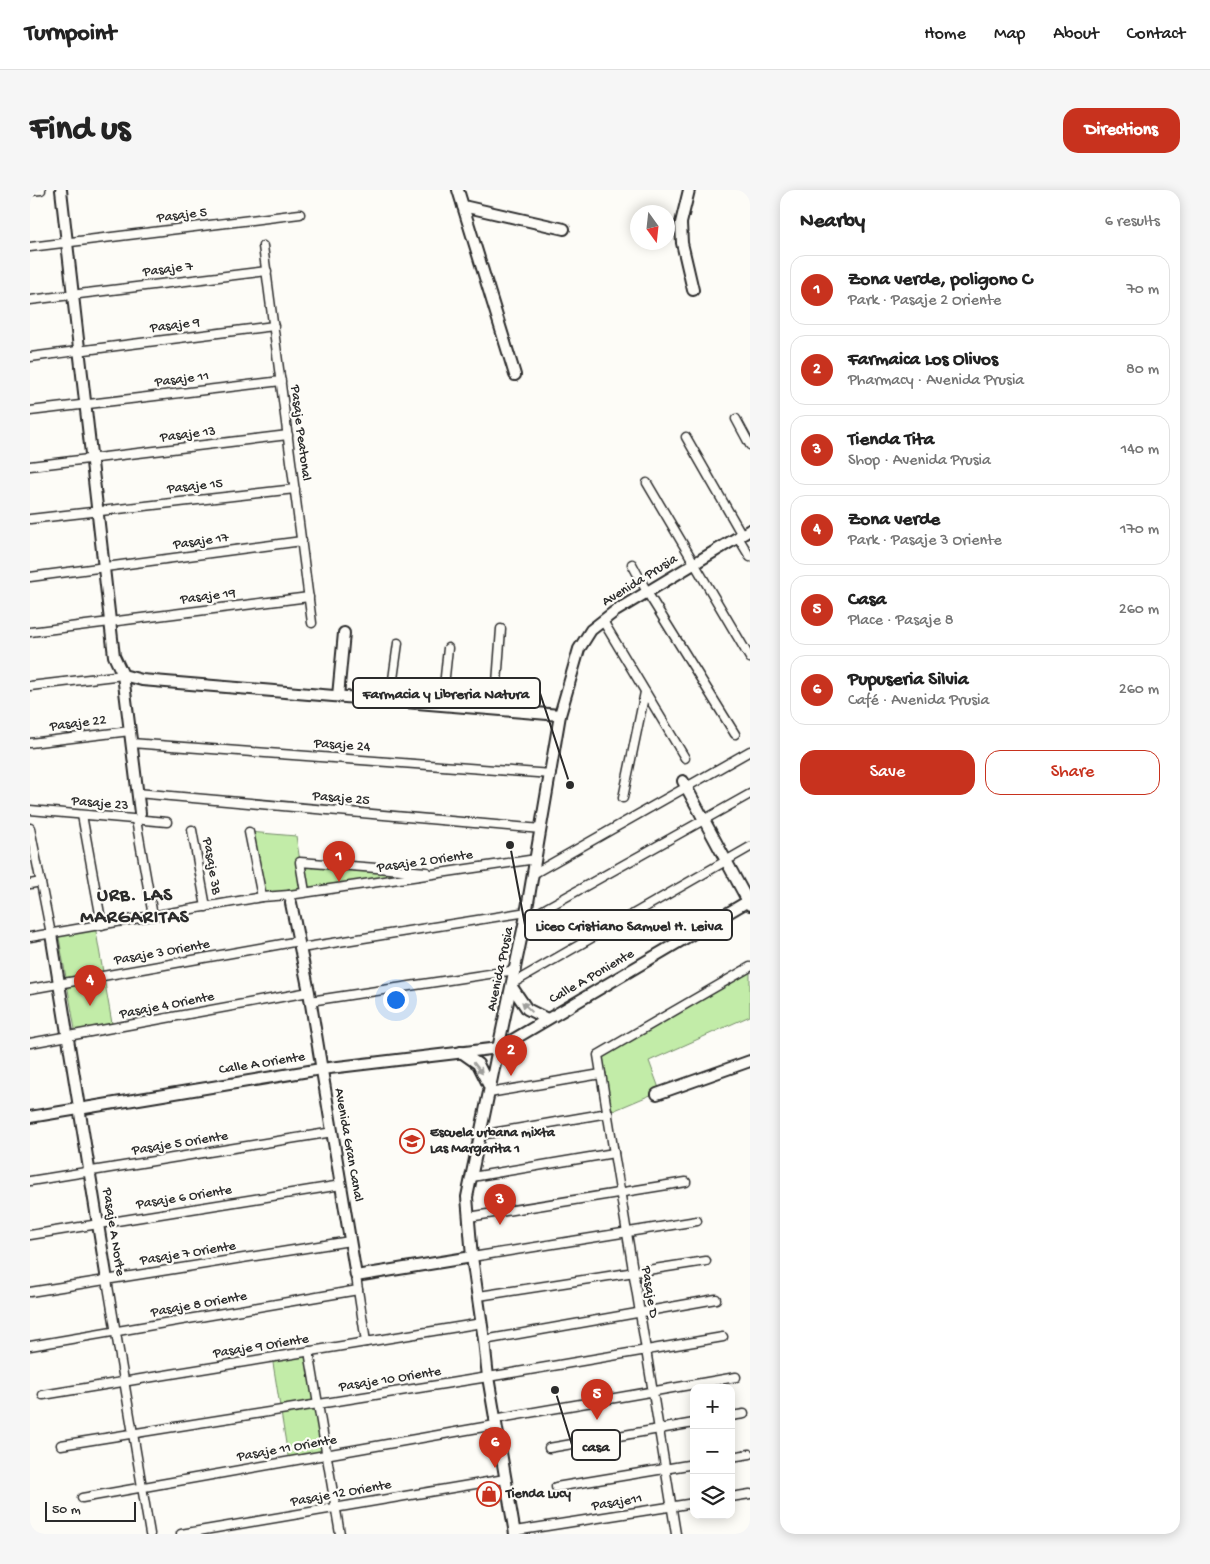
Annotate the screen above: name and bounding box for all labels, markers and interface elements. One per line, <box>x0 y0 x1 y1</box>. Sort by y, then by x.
text: Turnpoint <box>25 20 116 49</box>
text: Home <box>924 24 966 45</box>
text: Map <box>994 24 1025 45</box>
text: About <box>1053 24 1099 45</box>
text: Contact <box>1127 24 1185 45</box>
button: Directions <box>1063 108 1180 153</box>
text: Find us <box>30 110 130 151</box>
street label: Pasaje 5 <box>155 204 208 228</box>
north arrow <box>630 205 675 250</box>
text: Nearby <box>800 210 865 235</box>
text: 6 results <box>1105 213 1160 232</box>
street label: Pasaje 7 <box>141 258 195 282</box>
text: Zona verde, poligono C <box>848 269 1032 292</box>
text: 1 <box>814 281 820 300</box>
text: 70 m <box>1126 281 1159 300</box>
text: Park · Pasaje 2 Oriente <box>848 292 1001 311</box>
street label: Pasaje 9 <box>148 315 201 338</box>
text: Farmaica Los Olivos <box>848 349 998 372</box>
text: 2 <box>813 361 821 380</box>
text: 80 m <box>1126 361 1159 380</box>
street label: Pasaje 11 <box>153 368 210 392</box>
text: Pharmacy · Avenida Prusia <box>848 372 1024 391</box>
street label: Pasaje Peatonal <box>286 383 314 482</box>
street label: Pasaje 13 <box>158 423 217 447</box>
text: Tienda Tita <box>848 429 934 452</box>
text: 3 <box>813 441 821 460</box>
text: 140 m <box>1121 441 1159 460</box>
text: Shop · Avenida Prusia <box>848 452 991 471</box>
street label: Pasaje 15 <box>165 476 224 498</box>
text: Zona verde <box>848 509 940 532</box>
text: 4 <box>813 521 821 540</box>
text: 170 m <box>1120 521 1159 540</box>
street label: Pasaje 17 <box>171 530 231 554</box>
text: Park · Pasaje 3 Oriente <box>848 532 1002 551</box>
street label: Avenida Prusia <box>599 550 682 611</box>
street label: Pasaje 19 <box>178 585 237 609</box>
text: Casa <box>848 589 886 612</box>
text: 5 <box>813 601 821 620</box>
text: 260 m <box>1119 601 1159 620</box>
text: Place · Pasaje 8 <box>848 612 953 631</box>
text: Pupuseria Silvia <box>848 669 969 692</box>
callout: Farmacia y Libreria Natura <box>353 678 540 708</box>
text: 6 <box>813 681 821 700</box>
text: 260 m <box>1119 681 1159 700</box>
text: Farmacia y Libreria Natura <box>362 686 530 704</box>
text: Café · Avenida Prusia <box>848 692 989 711</box>
street label: Pasaje 22 <box>48 712 107 736</box>
street label: Pasaje 24 <box>312 735 371 756</box>
button: Save <box>800 750 975 795</box>
button: Share <box>985 750 1160 795</box>
street label: Pasaje 25 <box>311 788 370 810</box>
street label: Pasaje 23 <box>70 793 129 815</box>
street label: Pasaje 3B <box>197 835 225 897</box>
pin: 1 <box>323 841 355 882</box>
street label: Pasaje 2 Oriente <box>375 847 475 877</box>
district label: URB. LAS MARGARITAS <box>80 885 190 930</box>
callout: Liceo Cristiano Samuel H. Leiva <box>525 910 732 940</box>
text: Liceo Cristiano Samuel H. Leiva <box>535 918 723 936</box>
street label: Avenida Prusia <box>484 924 518 1013</box>
street label: Pasaje 3 Oriente <box>112 936 212 970</box>
street label: Calle A Poniente <box>547 945 638 1008</box>
pin: 4 <box>74 965 106 1006</box>
your location <box>383 987 409 1013</box>
street label: Pasaje 4 Oriente <box>117 988 217 1024</box>
one-way arrow <box>521 1001 533 1013</box>
pin: 2 <box>495 1035 527 1076</box>
street label: Calle A Oriente <box>218 1049 307 1079</box>
one-way arrow <box>473 1061 484 1074</box>
street label: Avenida Gran Canal <box>330 1087 366 1203</box>
place label: Escuela urbana mixta Las Margarita 1 <box>430 1125 556 1158</box>
street label: Pasaje 5 Oriente <box>130 1128 230 1160</box>
school or university icon: Escuela urbana mixta Las Margarita 1 <box>399 1128 425 1154</box>
street label: Pasaje 6 Oriente <box>134 1182 234 1214</box>
pin: 3 <box>484 1184 516 1225</box>
street label: Pasaje A Norte <box>97 1186 128 1278</box>
street label: Pasaje 7 Oriente <box>138 1238 238 1270</box>
street label: Pasaje D <box>636 1264 662 1320</box>
street label: Pasaje 8 Oriente <box>149 1288 249 1322</box>
street label: Pasaje 9 Oriente <box>211 1331 311 1363</box>
street label: Pasaje 10 Oriente <box>337 1363 443 1397</box>
pin: 5 <box>581 1379 613 1420</box>
map controls <box>690 1384 735 1519</box>
button: + <box>690 1384 735 1429</box>
pin: 6 <box>479 1427 511 1468</box>
button: − <box>690 1429 735 1474</box>
callout: casa <box>572 1430 620 1460</box>
street label: Pasaje 11 Oriente <box>235 1432 339 1466</box>
text: casa <box>582 1439 610 1457</box>
button: layers <box>690 1474 735 1519</box>
street label: Pasaje 12 Oriente <box>288 1477 394 1511</box>
shop icon: Tienda Lucy <box>476 1481 502 1507</box>
place label: Tienda Lucy <box>505 1486 571 1503</box>
street label: Pasaje11 <box>589 1491 644 1516</box>
scale bar <box>45 1499 136 1522</box>
text: 50 m <box>52 1502 81 1519</box>

